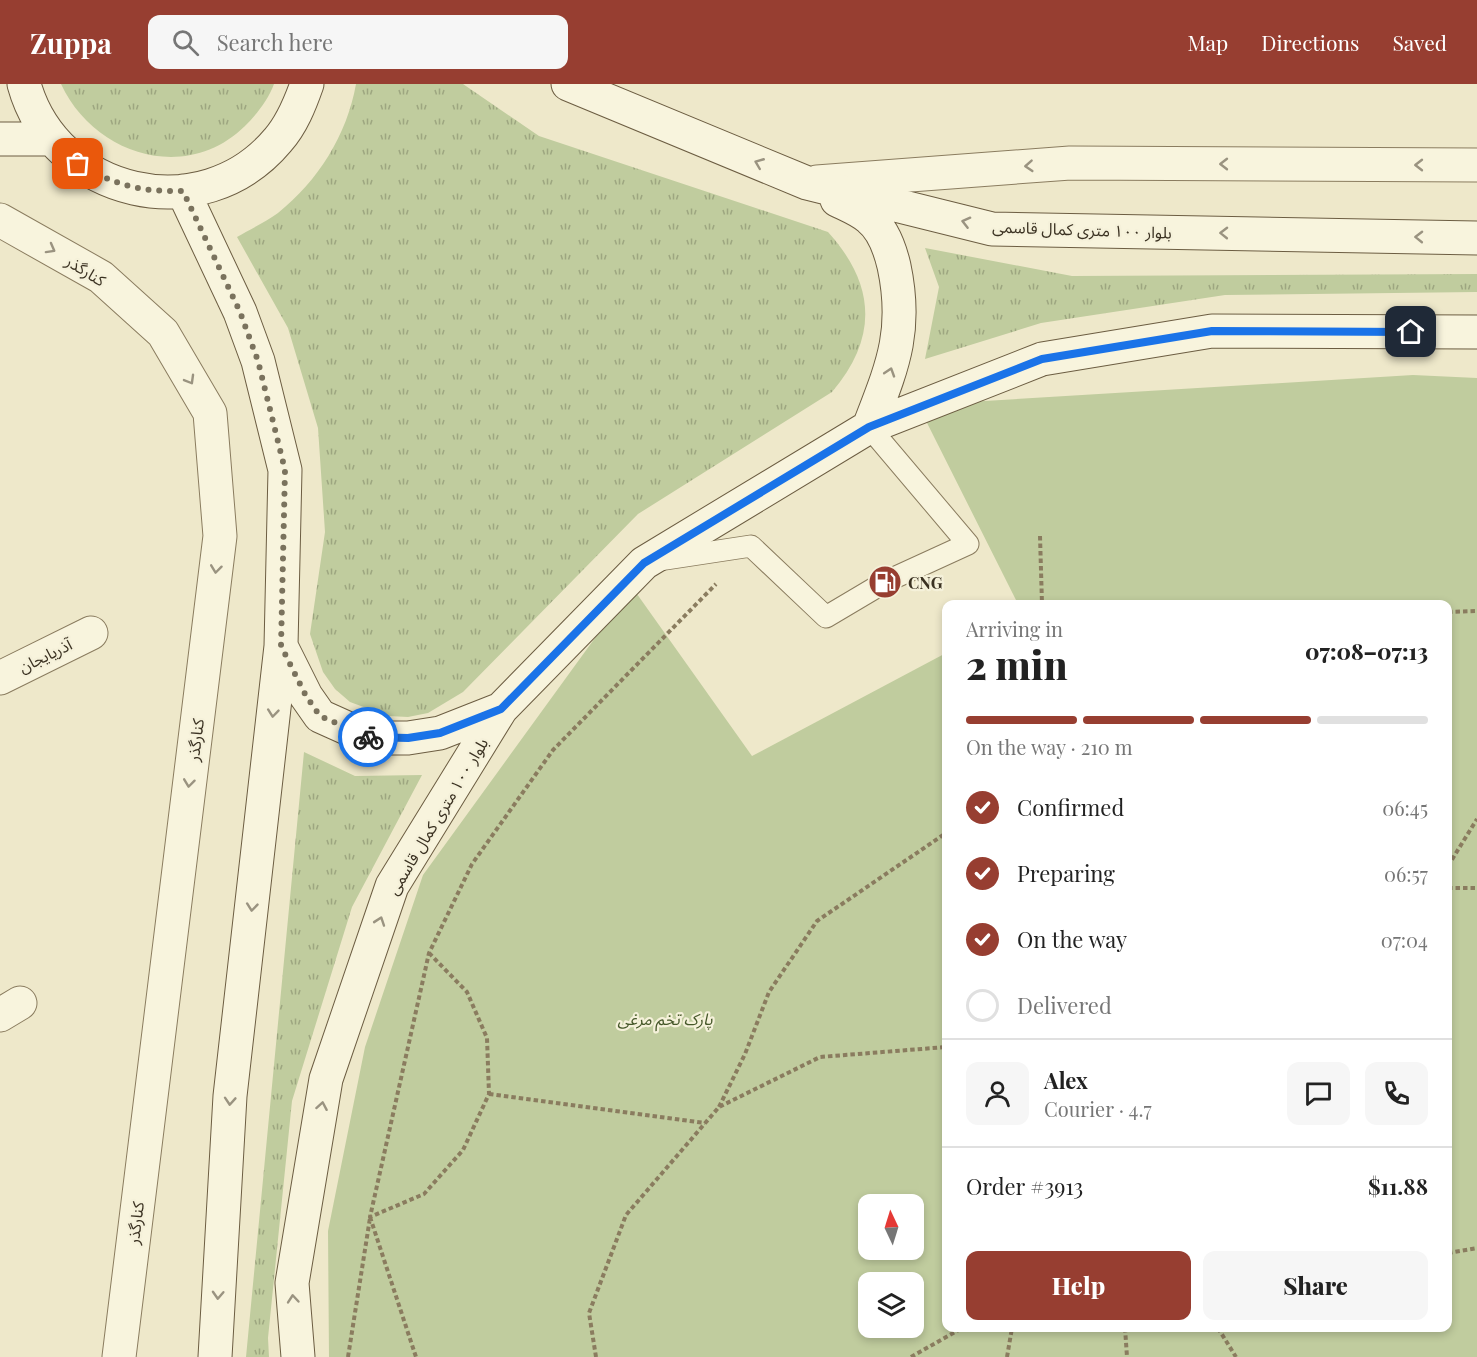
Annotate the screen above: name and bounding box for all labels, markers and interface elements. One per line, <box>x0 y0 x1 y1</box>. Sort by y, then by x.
search box <box>148 15 568 69</box>
text: Zuppa <box>30 24 112 61</box>
icon: search <box>169 26 202 59</box>
text: Search here <box>217 27 333 57</box>
text: Map <box>1187 28 1228 56</box>
text: Directions <box>1261 28 1359 56</box>
text: Saved <box>1392 28 1447 56</box>
pin <box>52 138 103 189</box>
icon: bag <box>61 147 94 180</box>
one-way arrow <box>754 158 765 170</box>
one-way arrow <box>1219 158 1228 170</box>
one-way arrow <box>1414 159 1423 171</box>
one-way arrow <box>1024 160 1033 173</box>
street label: بلوار ۱۰۰ متری کمال قاسمی <box>992 215 1172 244</box>
one-way arrow <box>962 217 972 230</box>
one-way arrow <box>1219 227 1228 239</box>
one-way arrow <box>1414 231 1423 243</box>
one-way arrow <box>45 242 55 253</box>
street label: کنارگذر <box>61 249 110 290</box>
pin <box>1385 306 1436 357</box>
icon: home <box>1394 315 1427 348</box>
one-way arrow <box>882 367 895 378</box>
one-way arrow <box>183 374 194 384</box>
one-way arrow <box>210 564 222 573</box>
fuel station icon: CNG <box>867 564 903 600</box>
place label: CNG <box>908 572 943 593</box>
text: Arriving in <box>966 615 1063 642</box>
street label: آذریایجان <box>15 633 76 677</box>
text: 07:08–07:13 <box>1305 636 1428 666</box>
text: 2 min <box>966 638 1068 690</box>
courier <box>338 707 398 767</box>
one-way arrow <box>268 709 280 718</box>
street label: کنارگذر <box>182 717 208 764</box>
icon: bike <box>352 721 385 754</box>
text: On the way · 210 m <box>966 733 1133 760</box>
street label: بلوار ۱۰۰ متری کمال قاسمی <box>382 734 493 899</box>
one-way arrow <box>184 779 196 788</box>
icon: check <box>966 791 999 824</box>
text: Confirmed <box>1017 792 1124 822</box>
text: 06:45 <box>1382 794 1428 821</box>
icon: check <box>966 857 999 890</box>
text: Preparing <box>1017 858 1115 888</box>
text: 06:57 <box>1384 860 1428 887</box>
one-way arrow <box>246 902 258 912</box>
one-way arrow <box>373 916 385 927</box>
icon: check <box>966 923 999 956</box>
text: On the way <box>1017 924 1127 954</box>
text: 07:04 <box>1381 926 1428 953</box>
text: Delivered <box>1017 990 1112 1020</box>
park label: پارک تخم مرغی <box>618 1008 713 1032</box>
button: person <box>966 1062 1029 1125</box>
button: chat <box>1287 1062 1350 1125</box>
button: phone <box>1365 1062 1428 1125</box>
text: Alex <box>1044 1065 1088 1095</box>
text: Courier · 4.7 <box>1044 1095 1152 1122</box>
one-way arrow <box>224 1096 237 1105</box>
one-way arrow <box>315 1102 327 1111</box>
text: Order #3913 <box>966 1171 1083 1201</box>
text: $11.88 <box>1368 1171 1428 1201</box>
north arrow <box>858 1194 924 1260</box>
map controls <box>858 1194 924 1338</box>
street label: کنارگذر <box>122 1200 148 1247</box>
button: Help <box>966 1251 1191 1320</box>
button: Share <box>1203 1251 1428 1320</box>
button: layers <box>858 1272 924 1338</box>
one-way arrow <box>212 1291 225 1300</box>
one-way arrow <box>287 1294 300 1303</box>

